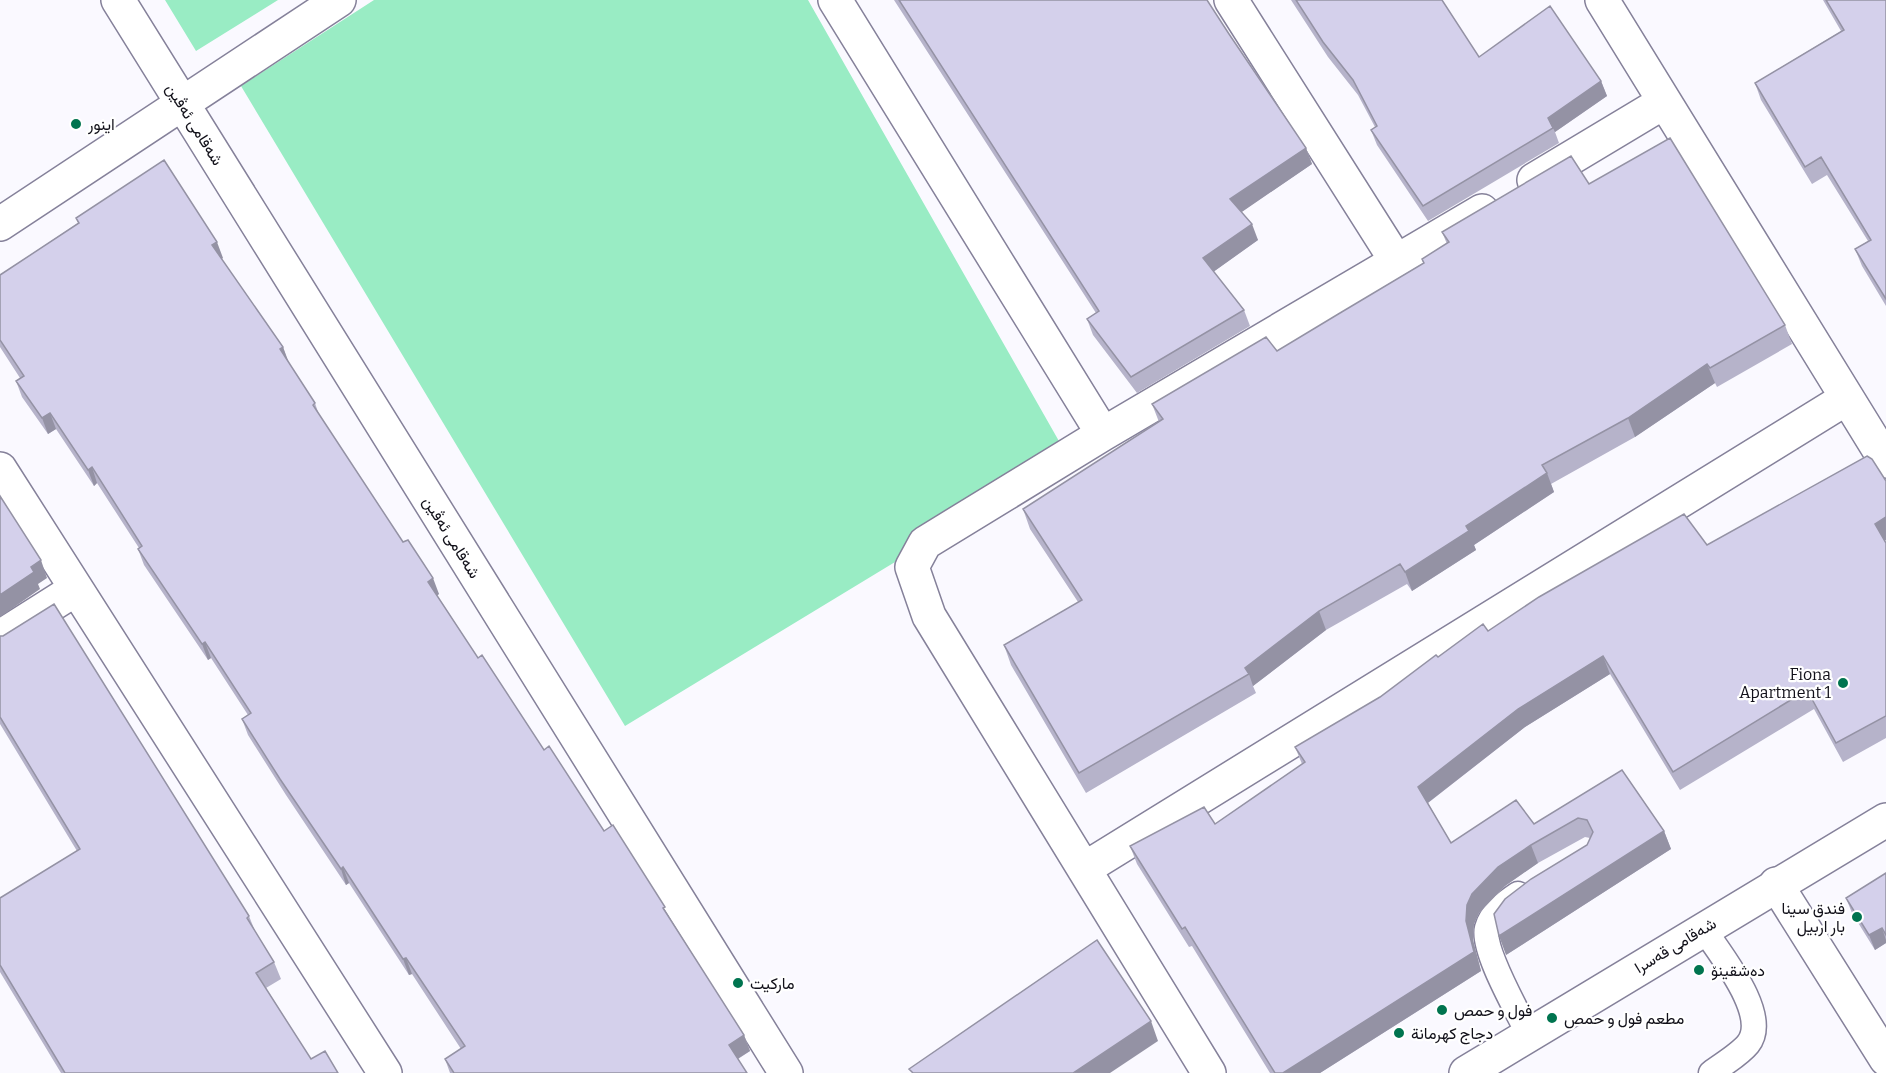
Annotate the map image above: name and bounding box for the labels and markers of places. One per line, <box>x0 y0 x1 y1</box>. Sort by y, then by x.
place label: اينور <box>87 115 115 135</box>
marker: اينور <box>69 117 83 131</box>
place label: Fiona Apartment 1 <box>1739 665 1831 702</box>
marker: Fiona Apartment 1 <box>1836 676 1850 690</box>
place label: فندق سينا بار اربيل <box>1782 899 1845 937</box>
marker: فندق سينا بار اربيل <box>1850 910 1864 924</box>
place label: دەشقینۆ <box>1711 961 1765 981</box>
marker: دەشقینۆ <box>1692 963 1706 977</box>
place label: ماركيت <box>750 974 794 994</box>
marker: ماركيت <box>731 976 745 990</box>
place label: فول و حمص <box>1454 1001 1532 1021</box>
marker: فول و حمص <box>1435 1003 1449 1017</box>
place label: مطعم فول و حمص <box>1564 1009 1684 1029</box>
marker: مطعم فول و حمص <box>1545 1011 1559 1025</box>
place label: دجاج كهرمانة <box>1411 1024 1493 1045</box>
marker: دجاج كهرمانة <box>1392 1026 1406 1040</box>

